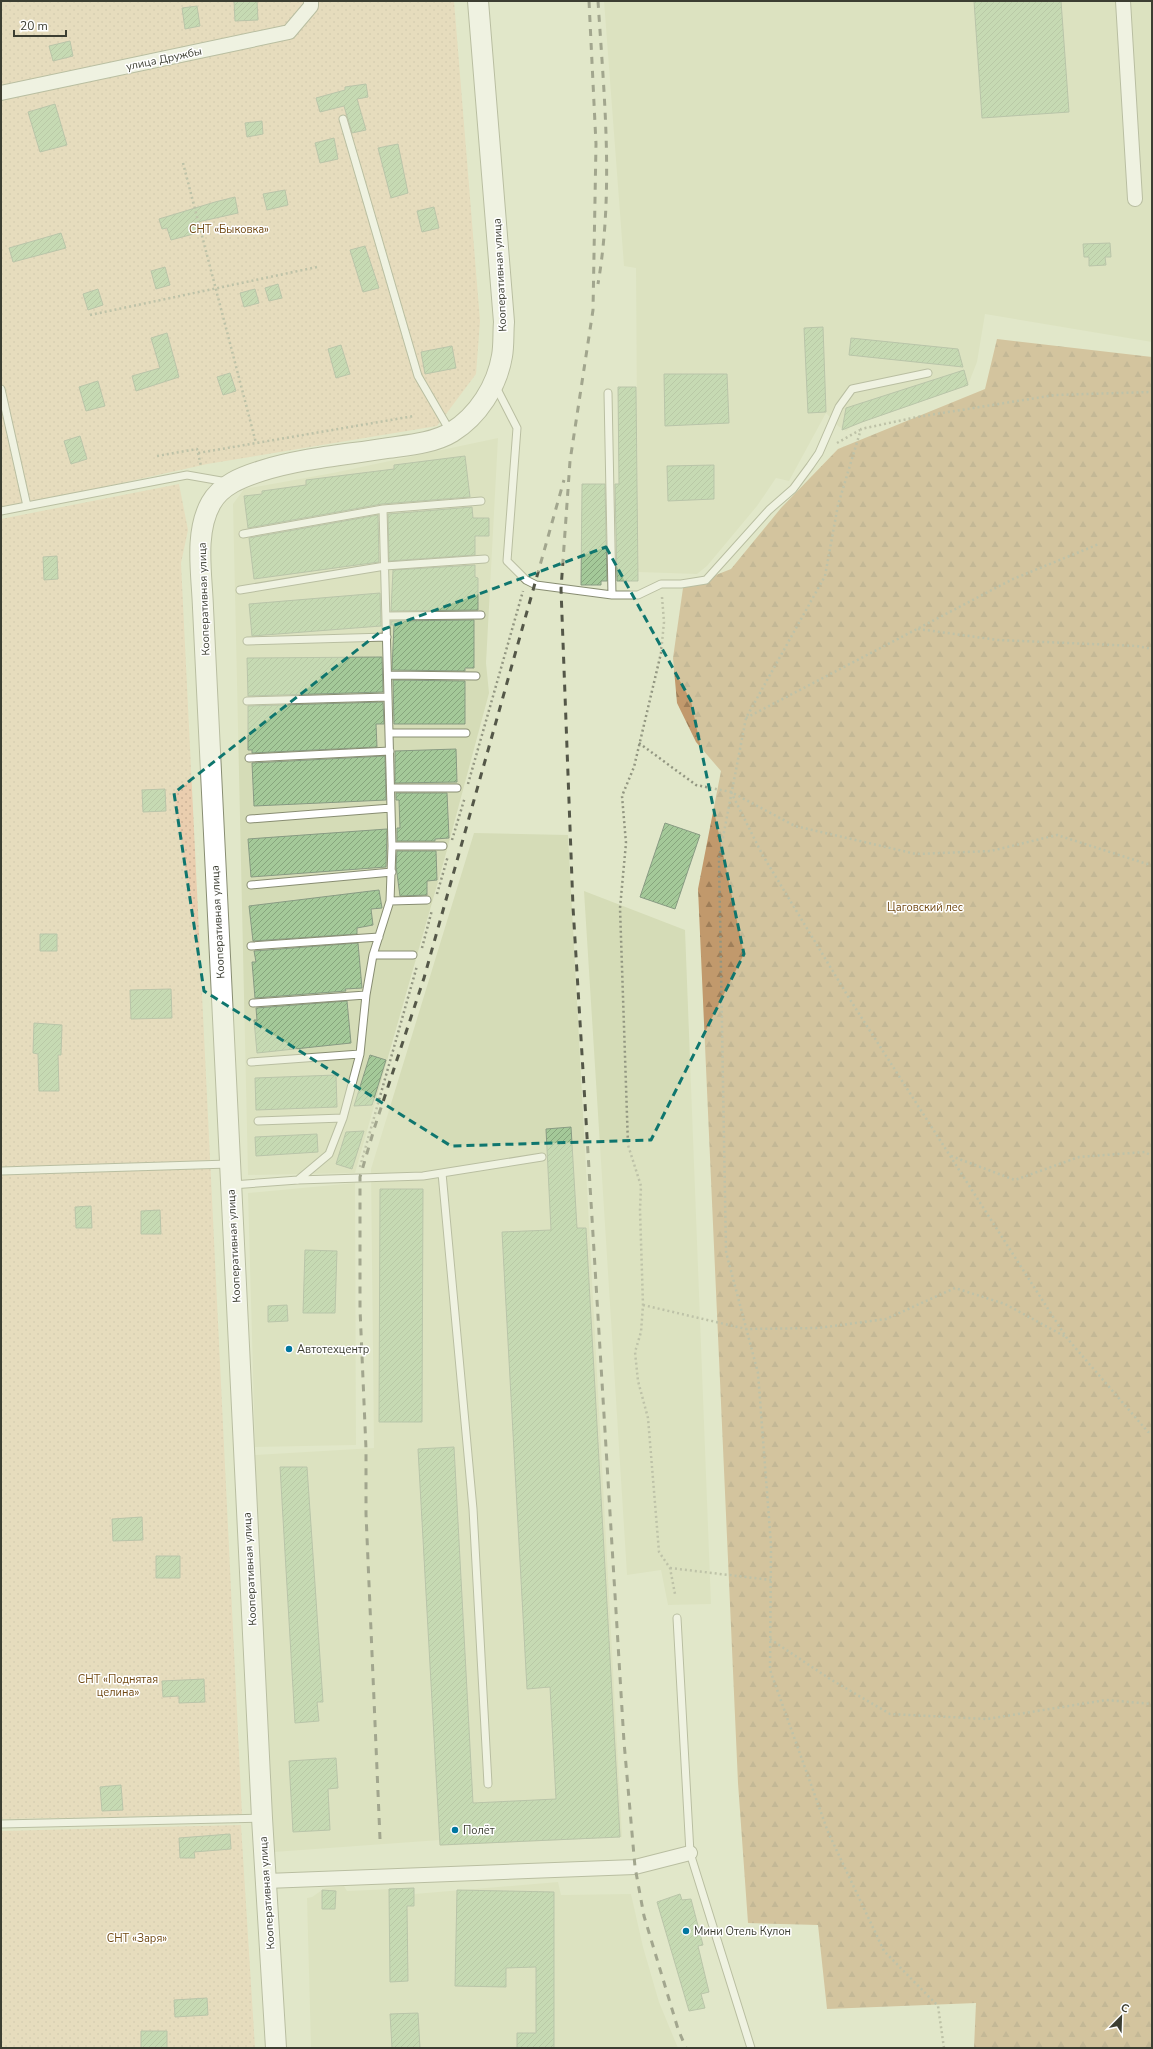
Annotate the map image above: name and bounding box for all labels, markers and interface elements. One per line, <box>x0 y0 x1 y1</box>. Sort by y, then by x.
scale bar <box>14 12 66 38</box>
text: 20 m <box>20 18 48 34</box>
street label: улица Дружбы <box>125 44 203 74</box>
street label: Кооперативная улица <box>490 218 510 332</box>
park label: СНТ «Быковка» <box>189 222 269 237</box>
street label: Кооперативная улица <box>195 542 213 656</box>
street label: Кооперативная улица <box>208 865 228 979</box>
park label: Цаговский лес <box>887 900 963 915</box>
street label: Кооперативная улица <box>224 1189 244 1303</box>
place label: Автотехцентр <box>297 1342 369 1357</box>
marker: Автотехцентр <box>284 1344 294 1354</box>
street label: Кооперативная улица <box>240 1512 260 1626</box>
park label: СНТ «Поднятая целина» <box>78 1672 158 1700</box>
place label: Полёт <box>463 1823 495 1838</box>
marker: Полёт <box>450 1825 460 1835</box>
street label: Кооперативная улица <box>256 1836 278 1950</box>
place label: Мини Отель Кулон <box>694 1924 791 1939</box>
marker: Мини Отель Кулон <box>681 1926 691 1936</box>
park label: СНТ «Заря» <box>107 1931 167 1946</box>
north arrow <box>1101 1997 1141 2037</box>
text: С <box>1118 2000 1132 2017</box>

